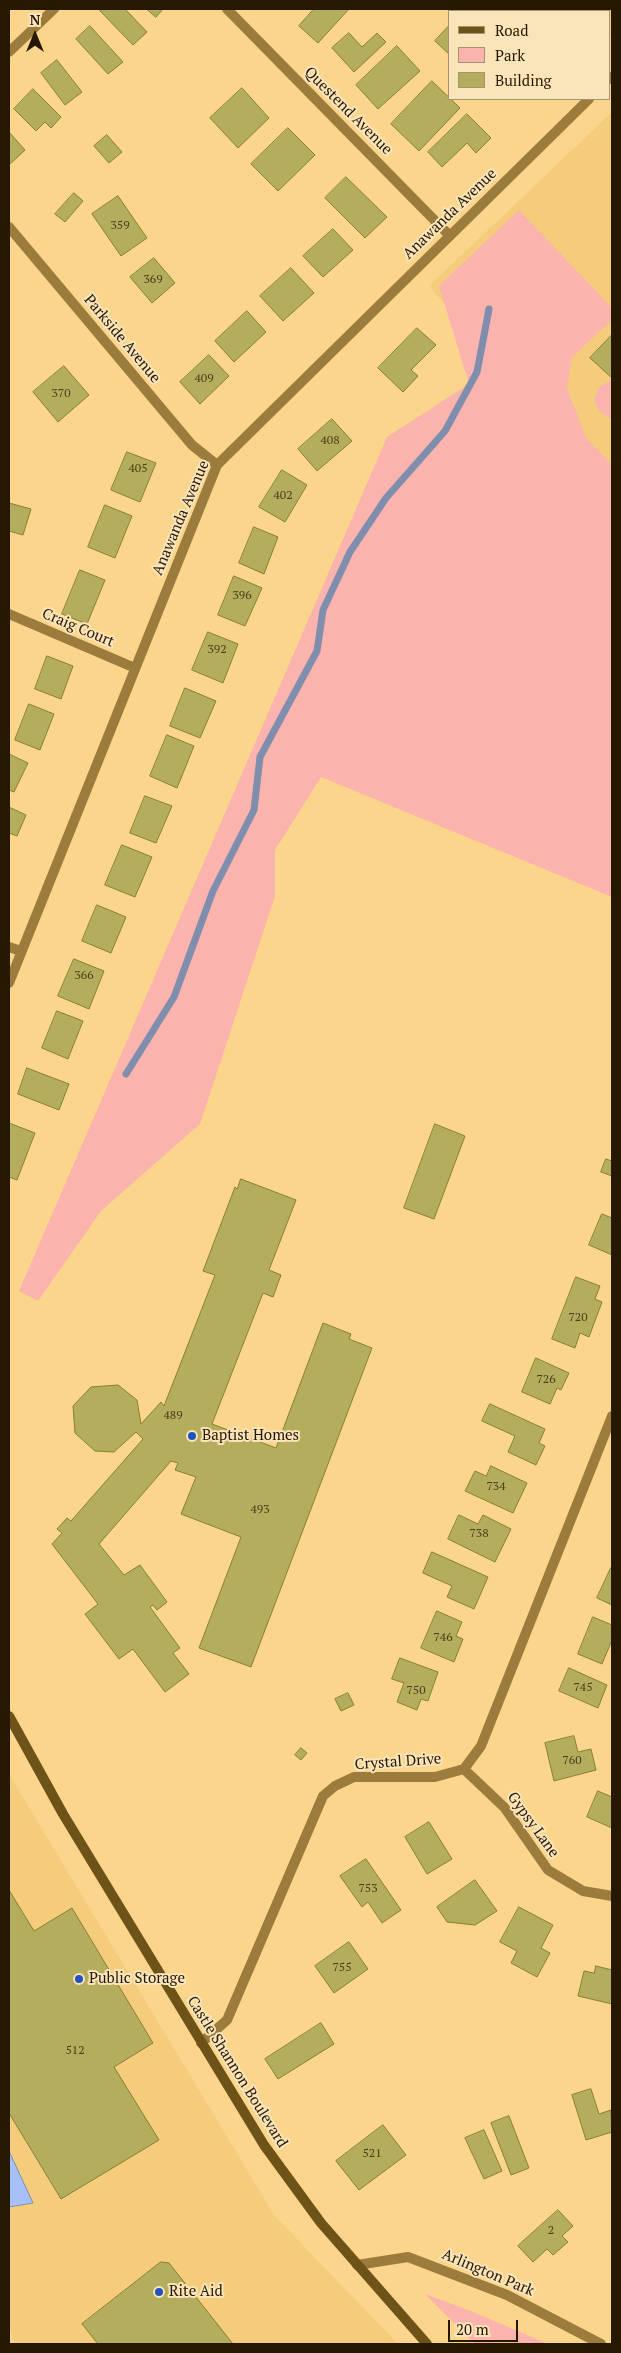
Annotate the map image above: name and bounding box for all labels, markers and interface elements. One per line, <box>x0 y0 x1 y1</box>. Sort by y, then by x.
north arrow <box>10 10 60 60</box>
text: N <box>30 10 40 29</box>
legend <box>448 10 611 100</box>
text: Road <box>495 20 528 40</box>
text: Park <box>495 45 525 65</box>
street label: Questend Avenue <box>300 63 396 159</box>
text: Building <box>495 70 552 90</box>
street label: Anawanda Avenue <box>400 165 500 263</box>
house number: 359 <box>110 219 130 233</box>
house number: 369 <box>143 273 163 287</box>
street label: Parkside Avenue <box>80 291 164 387</box>
house number: 409 <box>194 372 214 386</box>
house number: 370 <box>51 387 71 401</box>
house number: 408 <box>320 434 340 448</box>
street label: Anawanda Avenue <box>149 458 213 578</box>
house number: 405 <box>128 462 148 476</box>
house number: 402 <box>273 489 293 503</box>
house number: 396 <box>232 589 252 603</box>
street label: Craig Court <box>39 605 117 651</box>
house number: 392 <box>207 643 227 657</box>
house number: 366 <box>74 969 94 983</box>
house number: 720 <box>568 1311 588 1325</box>
house number: 726 <box>536 1373 556 1387</box>
house number: 489 <box>163 1409 183 1423</box>
place label: Baptist Homes <box>202 1427 299 1445</box>
marker: Baptist Homes <box>186 1430 198 1442</box>
house number: 734 <box>486 1480 506 1494</box>
house number: 493 <box>250 1503 270 1517</box>
house number: 738 <box>469 1527 489 1541</box>
house number: 746 <box>433 1631 453 1645</box>
house number: 745 <box>573 1681 593 1695</box>
house number: 750 <box>406 1684 426 1698</box>
street label: Crystal Drive <box>354 1750 442 1774</box>
house number: 760 <box>562 1754 582 1768</box>
street label: Gypsy Lane <box>503 1789 563 1861</box>
house number: 753 <box>358 1882 378 1896</box>
house number: 755 <box>332 1961 352 1975</box>
place label: Public Storage <box>89 1970 185 1988</box>
marker: Public Storage <box>73 1973 85 1985</box>
street label: Castle Shannon Boulevard <box>183 1993 291 2151</box>
house number: 512 <box>65 2044 85 2058</box>
house number: 521 <box>362 2147 382 2161</box>
house number: 2 <box>548 2224 554 2238</box>
street label: Arlington Park <box>439 2246 537 2300</box>
place label: Rite Aid <box>169 2283 223 2301</box>
marker: Rite Aid <box>153 2286 165 2298</box>
scale bar <box>451 2310 521 2342</box>
text: 20 m <box>456 2319 489 2339</box>

